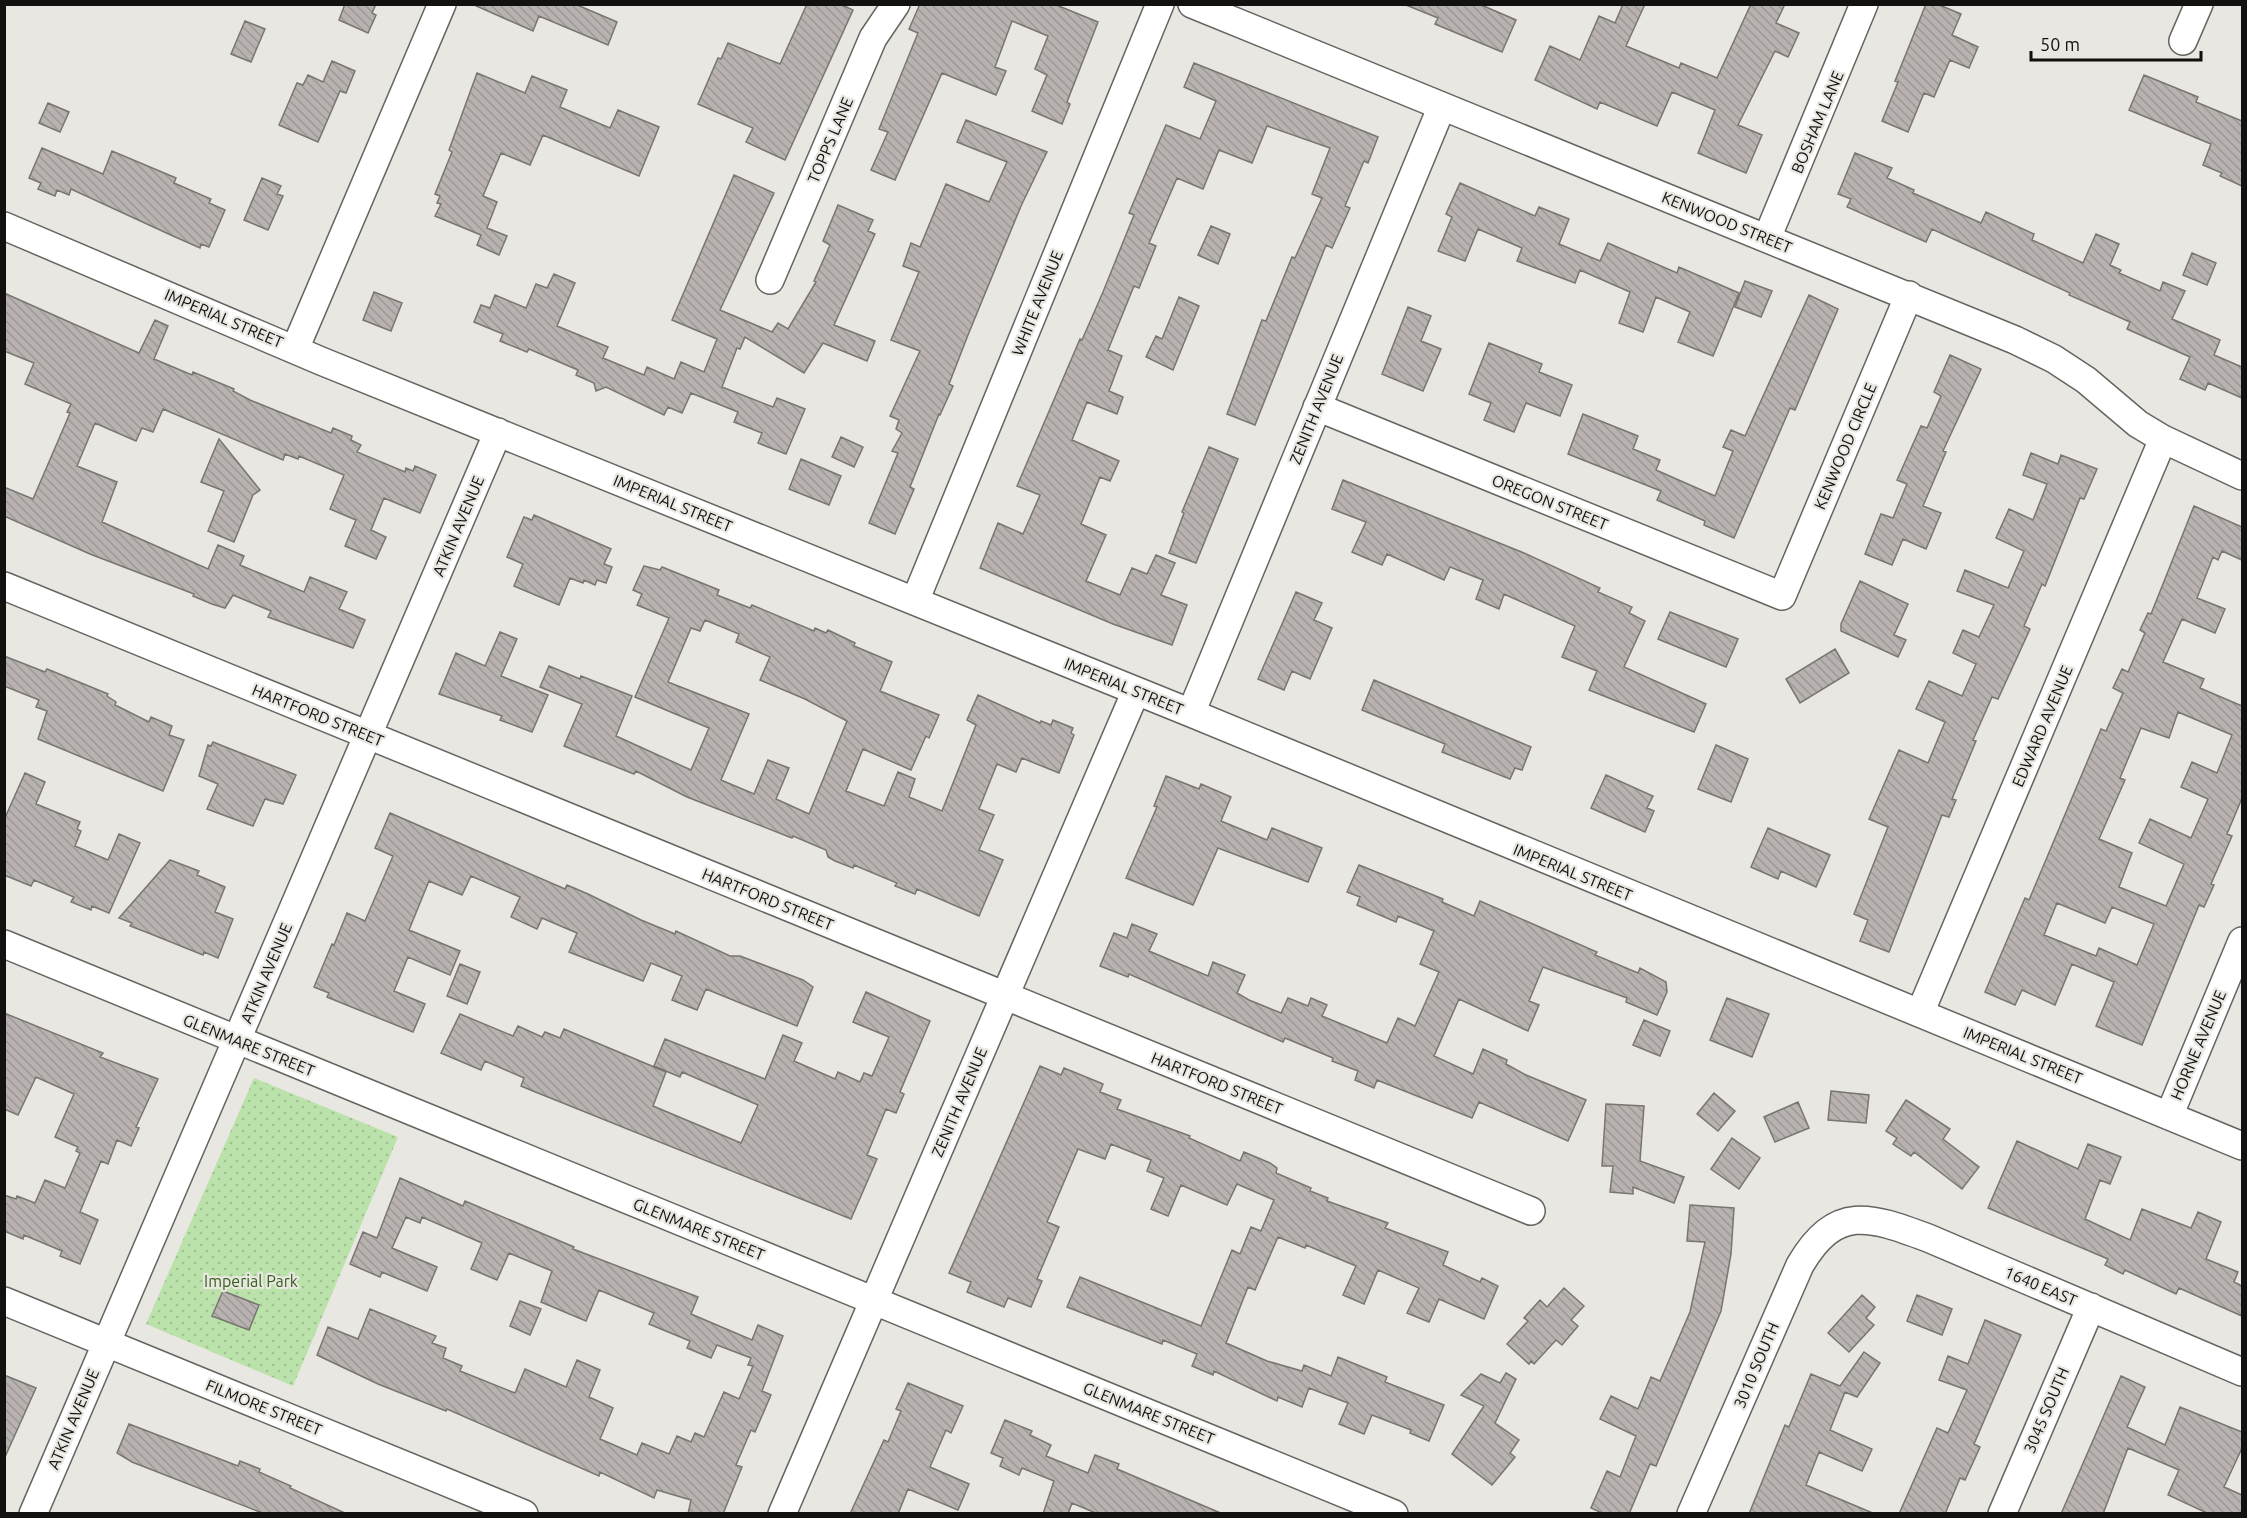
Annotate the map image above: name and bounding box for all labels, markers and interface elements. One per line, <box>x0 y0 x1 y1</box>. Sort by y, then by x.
scale bar <box>2031 24 2200 62</box>
text: 50 m <box>2040 34 2080 54</box>
street label: BOSHAM LANE <box>1787 68 1847 176</box>
street label: TOPPS LANE <box>804 94 856 186</box>
street label: KENWOOD STREET <box>1659 188 1795 256</box>
street label: WHITE AVENUE <box>1008 248 1066 358</box>
street label: IMPERIAL STREET <box>162 285 286 351</box>
street label: ZENITH AVENUE <box>1286 351 1346 467</box>
street label: KENWOOD CIRCLE <box>1810 380 1880 512</box>
street label: IMPERIAL STREET <box>611 471 735 535</box>
street label: OREGON STREET <box>1489 471 1611 533</box>
street label: ATKIN AVENUE <box>429 473 487 579</box>
street label: IMPERIAL STREET <box>1062 654 1186 718</box>
street label: EDWARD AVENUE <box>2008 663 2076 789</box>
street label: HARTFORD STREET <box>250 680 386 750</box>
street label: IMPERIAL STREET <box>1511 840 1635 904</box>
street label: HARTFORD STREET <box>700 864 836 934</box>
street label: ATKIN AVENUE <box>237 920 295 1026</box>
street label: HORNE AVENUE <box>2167 987 2229 1103</box>
street label: GLENMARE STREET <box>181 1010 317 1080</box>
street label: IMPERIAL STREET <box>1961 1023 2085 1087</box>
street label: ZENITH AVENUE <box>928 1044 990 1160</box>
street label: HARTFORD STREET <box>1149 1048 1285 1118</box>
street label: GLENMARE STREET <box>631 1194 767 1264</box>
street label: 1640 EAST <box>2002 1263 2080 1309</box>
park label: Imperial Park <box>204 1272 298 1290</box>
street label: 3010 SOUTH <box>1730 1319 1782 1411</box>
street label: 3045 SOUTH <box>2020 1364 2072 1456</box>
street label: ATKIN AVENUE <box>44 1366 102 1472</box>
street label: FILMORE STREET <box>203 1375 325 1439</box>
street label: GLENMARE STREET <box>1081 1378 1217 1448</box>

